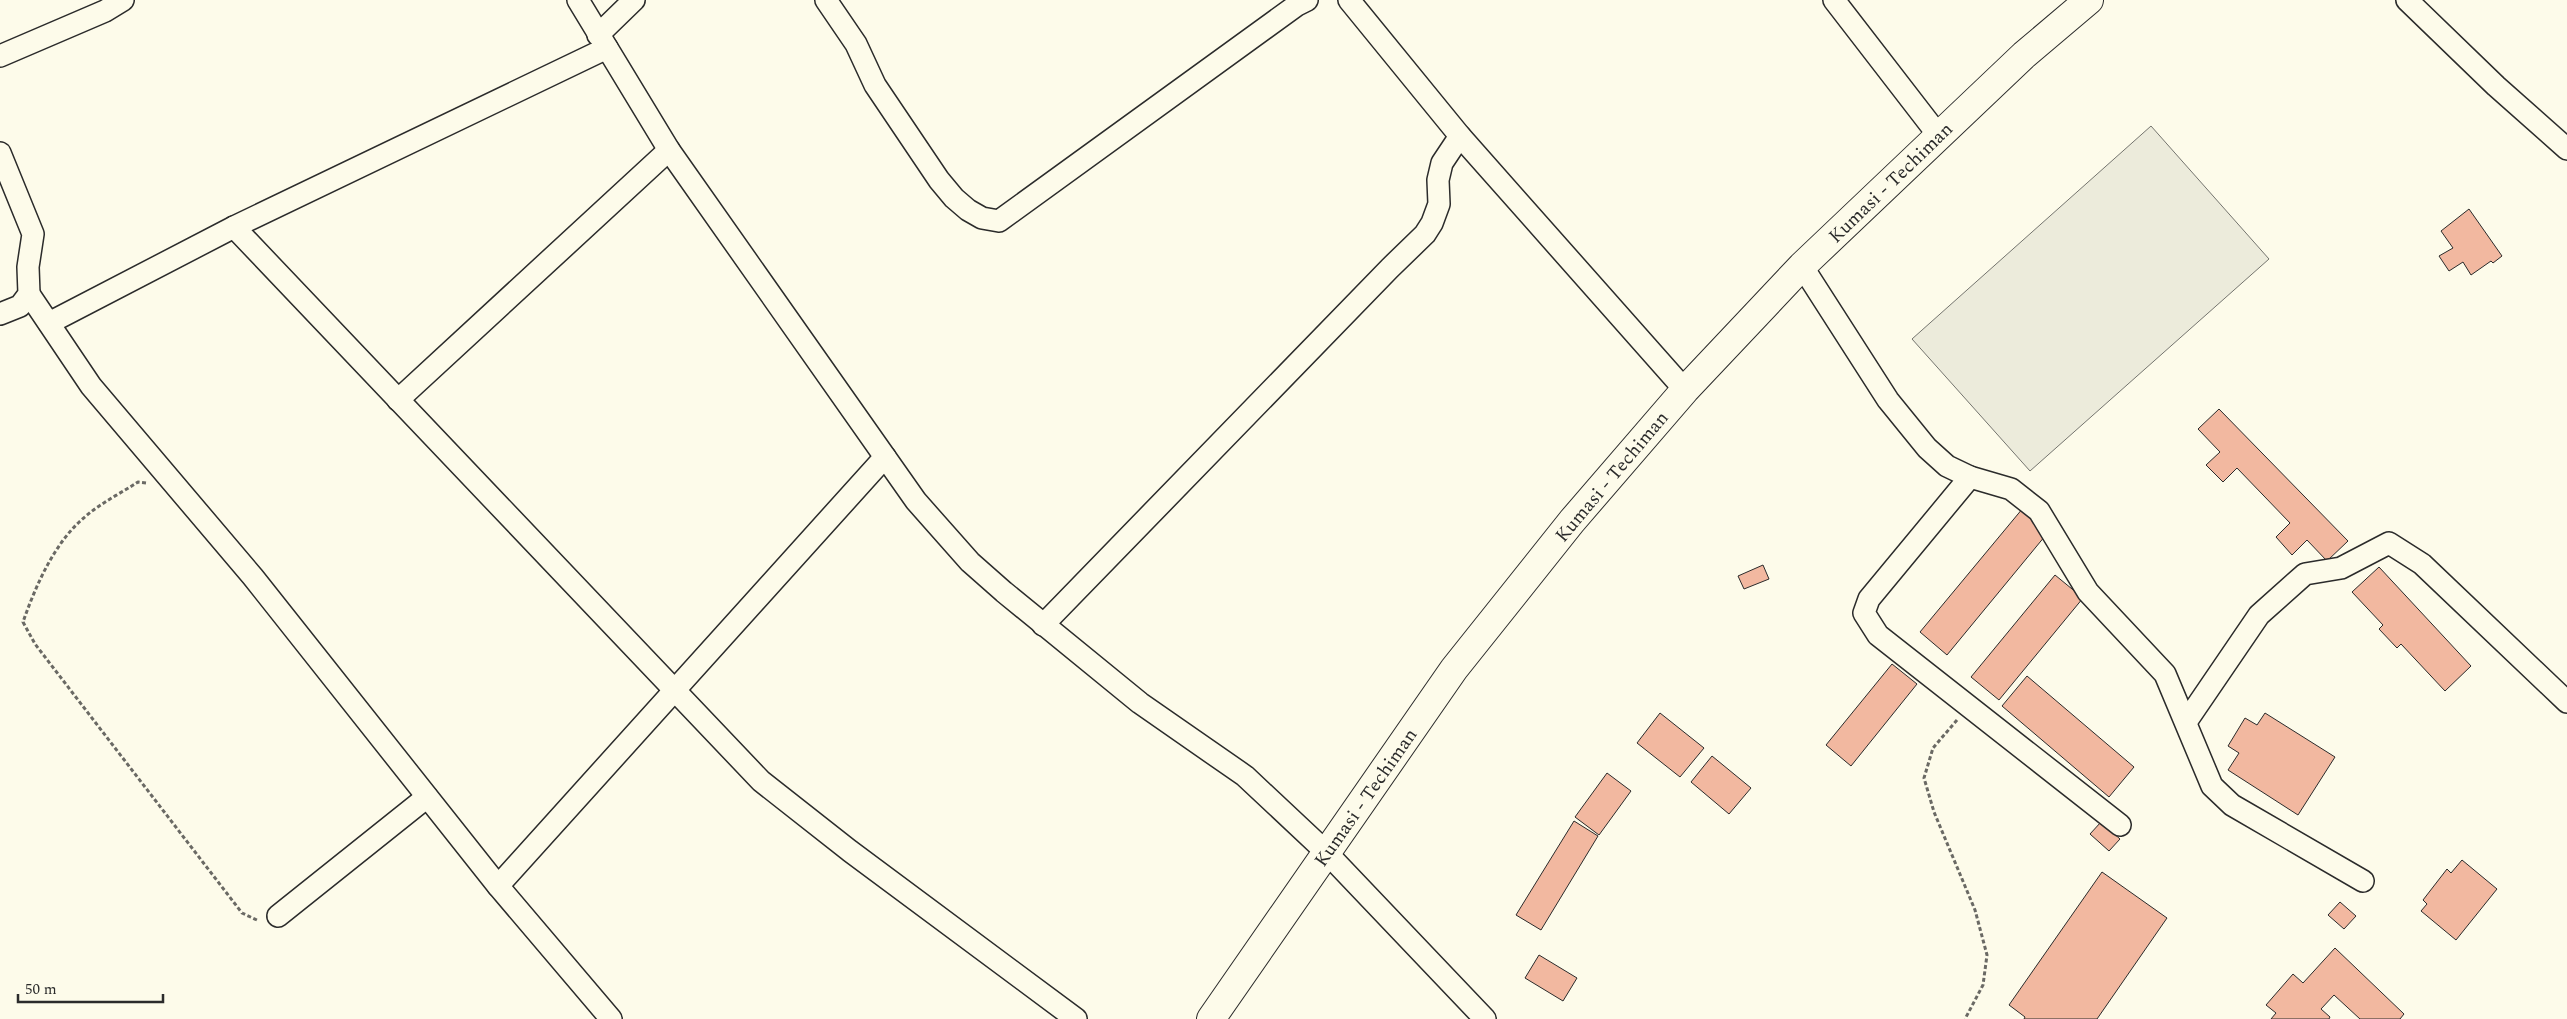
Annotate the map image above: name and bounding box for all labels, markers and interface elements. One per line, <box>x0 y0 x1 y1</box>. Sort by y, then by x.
street label: Kumasi - Techiman <box>1822 116 1960 250</box>
street label: Kumasi - Techiman <box>1548 405 1676 549</box>
street label: Kumasi - Techiman <box>1307 722 1425 873</box>
scale bar <box>18 972 162 1004</box>
text: 50 m <box>25 978 57 1001</box>

